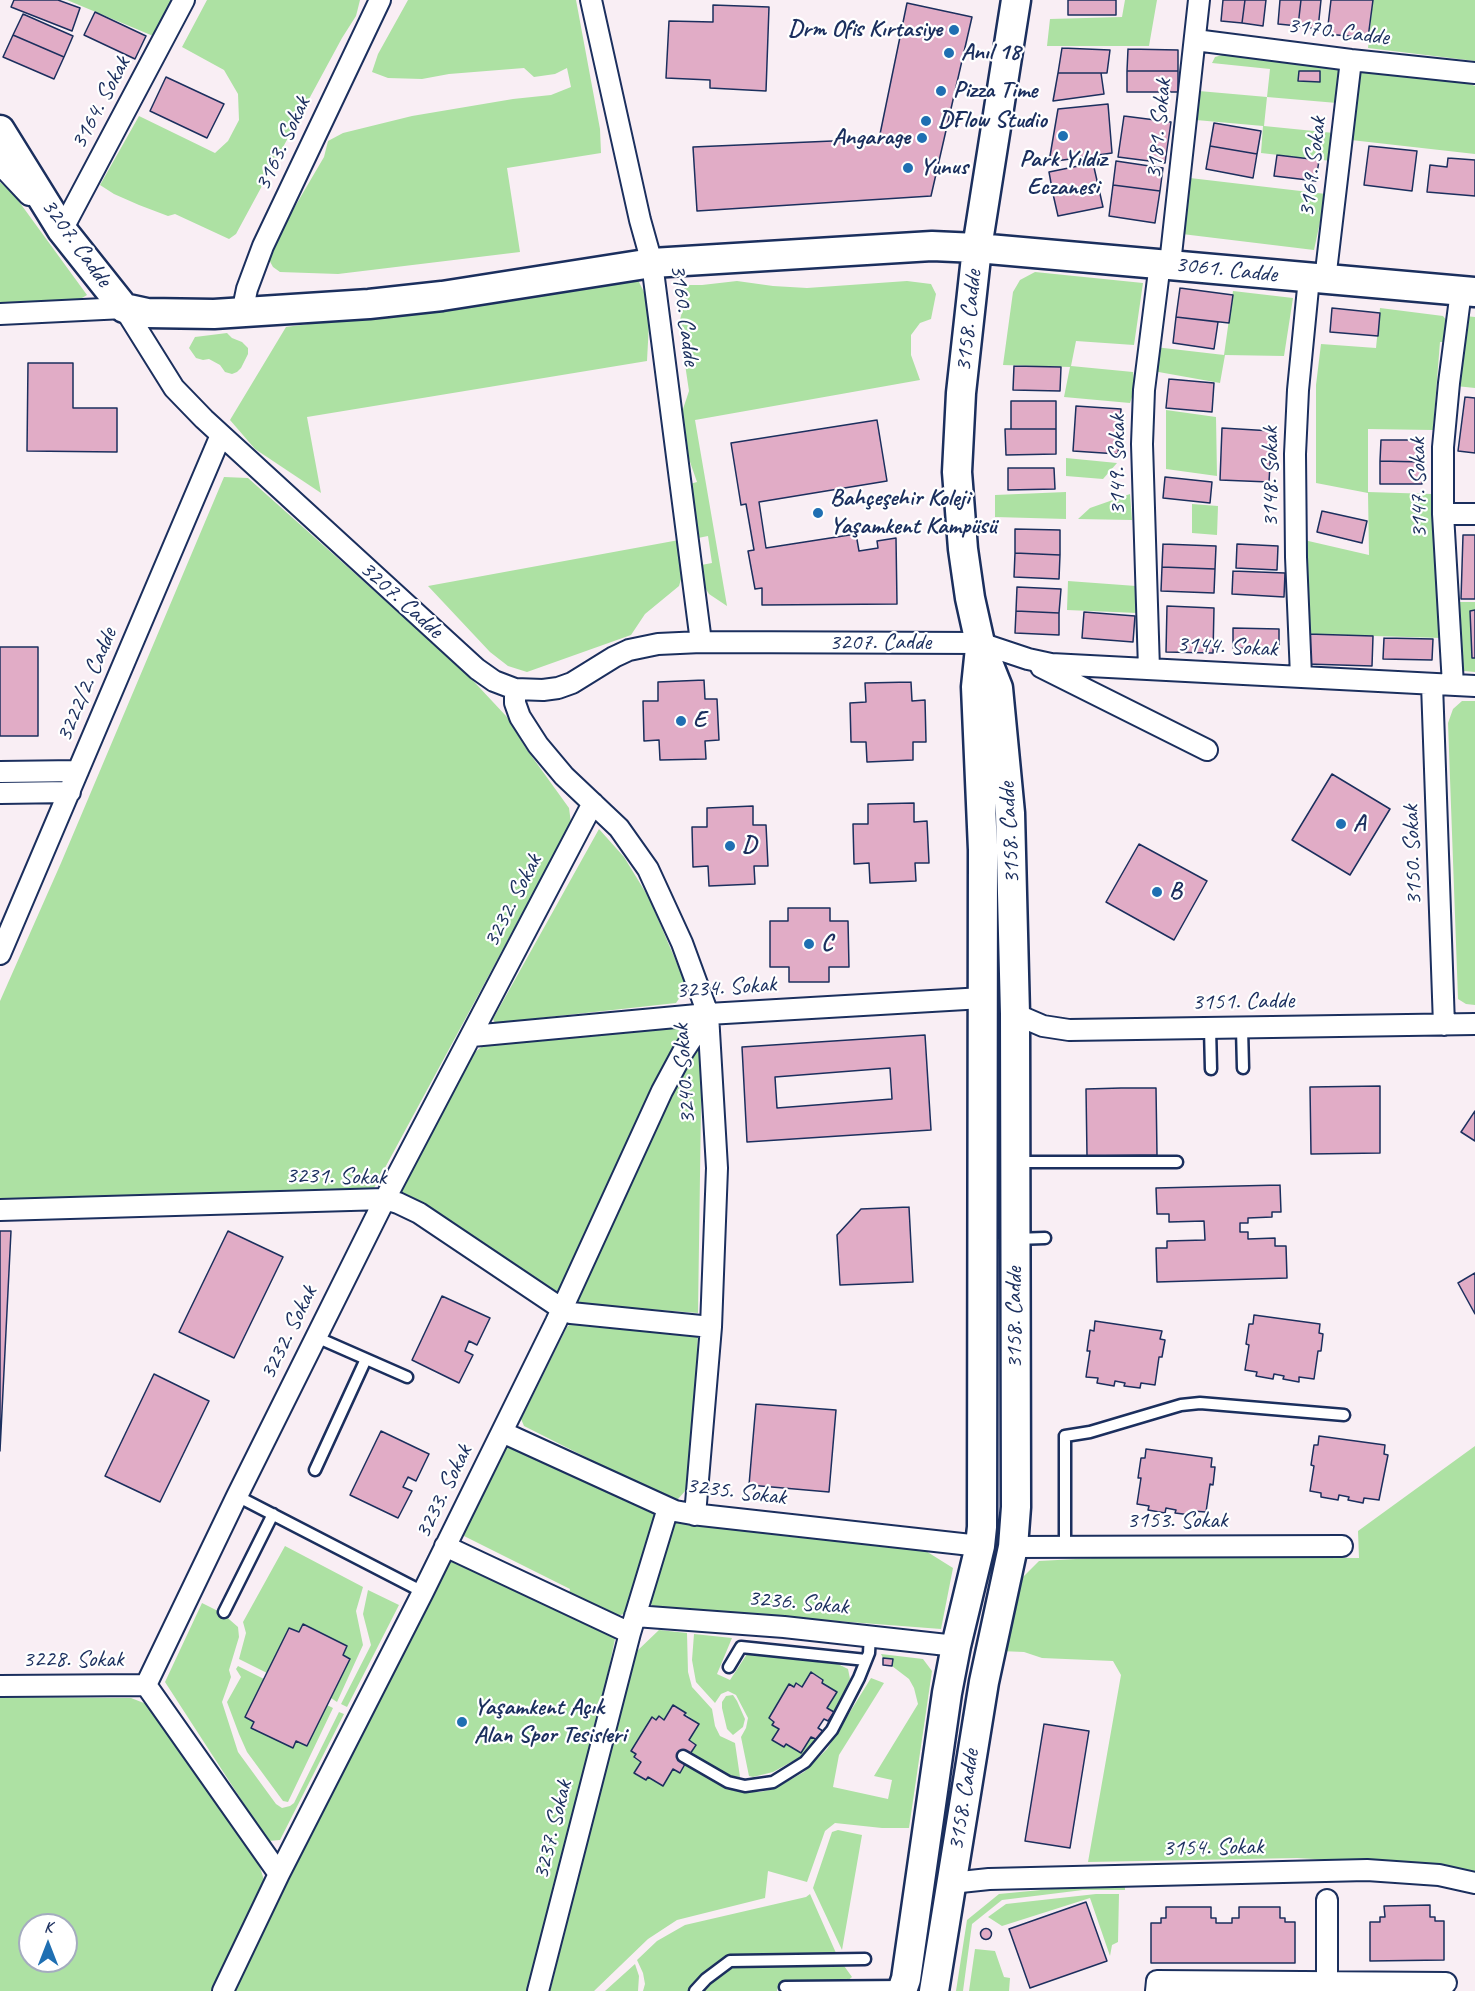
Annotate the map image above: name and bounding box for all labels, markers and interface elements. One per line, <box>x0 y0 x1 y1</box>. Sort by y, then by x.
street label: 3170. Cadde <box>1286 11 1390 53</box>
place label: Drm Ofis Kırtasiye <box>788 16 942 44</box>
marker: Drm Ofis Kırtasiye <box>947 23 961 37</box>
place label: Anıl 18 <box>961 39 1020 67</box>
marker: Anıl 18 <box>942 46 956 60</box>
street label: 3164. Sokak <box>65 52 137 154</box>
place label: Pizza Time <box>953 77 1037 105</box>
street label: 3181. Sokak <box>1139 77 1179 181</box>
marker: Pizza Time <box>934 84 948 98</box>
street label: 3163. Sokak <box>249 92 317 196</box>
place label: DFlow Studio <box>938 107 1047 135</box>
marker: DFlow Studio <box>919 114 933 128</box>
street label: 3169. Sokak <box>1293 115 1333 219</box>
place label: Angarage <box>832 124 910 152</box>
marker: Park Yıldız Eczanesi <box>1056 129 1070 143</box>
marker: Angarage <box>915 131 929 145</box>
place label: Park Yıldız Eczanesi <box>1020 146 1106 202</box>
place label: Yunus <box>920 154 968 182</box>
marker: Yunus <box>901 161 915 175</box>
street label: 3207. Cadde <box>34 193 118 293</box>
street label: 3061. Cadde <box>1174 250 1278 290</box>
street label: 3160. Cadde <box>663 262 705 368</box>
street label: 3158. Cadde <box>949 269 989 373</box>
street label: 3149. Sokak <box>1104 415 1132 515</box>
street label: 3148. Sokak <box>1257 427 1285 527</box>
street label: 3147. Sokak <box>1404 437 1434 539</box>
place label: Bahçeşehir Koleji Yaşamkent Kampüsü <box>830 485 996 541</box>
marker: Bahçeşehir Koleji Yaşamkent Kampüsü <box>811 506 825 520</box>
street label: 3207. Cadde <box>353 555 449 645</box>
street label: 3222/2. Cadde <box>50 624 124 746</box>
street label: 3207. Cadde <box>829 629 931 657</box>
street label: 3144. Sokak <box>1176 630 1278 664</box>
place label: E <box>693 707 706 735</box>
marker: E <box>674 714 688 728</box>
street label: 3158. Cadde <box>993 781 1027 885</box>
street label: 3150. Sokak <box>1397 804 1429 906</box>
place label: A <box>1353 810 1365 838</box>
marker: A <box>1334 817 1348 831</box>
place label: D <box>742 832 756 860</box>
marker: D <box>723 839 737 853</box>
street label: 3232. Sokak <box>477 850 549 952</box>
place label: B <box>1169 878 1182 906</box>
marker: B <box>1150 885 1164 899</box>
place label: C <box>821 930 832 958</box>
marker: C <box>802 937 816 951</box>
street label: 3234. Sokak <box>675 970 777 1006</box>
street label: 3151. Cadde <box>1192 987 1294 1017</box>
street label: 3240. Sokak <box>667 1023 703 1125</box>
street label: 3231. Sokak <box>285 1162 387 1192</box>
street label: 3158. Cadde <box>1001 1267 1029 1369</box>
street label: 3232. Sokak <box>254 1281 324 1385</box>
street label: 3233. Sokak <box>409 1440 479 1544</box>
street label: 3235. Sokak <box>684 1472 788 1512</box>
street label: 3153. Sokak <box>1127 1507 1227 1535</box>
street label: 3236. Sokak <box>747 1584 849 1622</box>
street label: 3228. Sokak <box>23 1646 123 1674</box>
place label: Yaşamkent Açık Alan Spor Tesisleri <box>474 1694 626 1750</box>
marker: Yaşamkent Açık Alan Spor Tesisleri <box>455 1715 469 1729</box>
street label: 3158. Cadde <box>942 1747 986 1853</box>
street label: 3237. Sokak <box>527 1778 579 1882</box>
street label: 3154. Sokak <box>1162 1833 1264 1863</box>
north arrow <box>18 1913 78 1973</box>
text: K <box>44 1917 52 1937</box>

